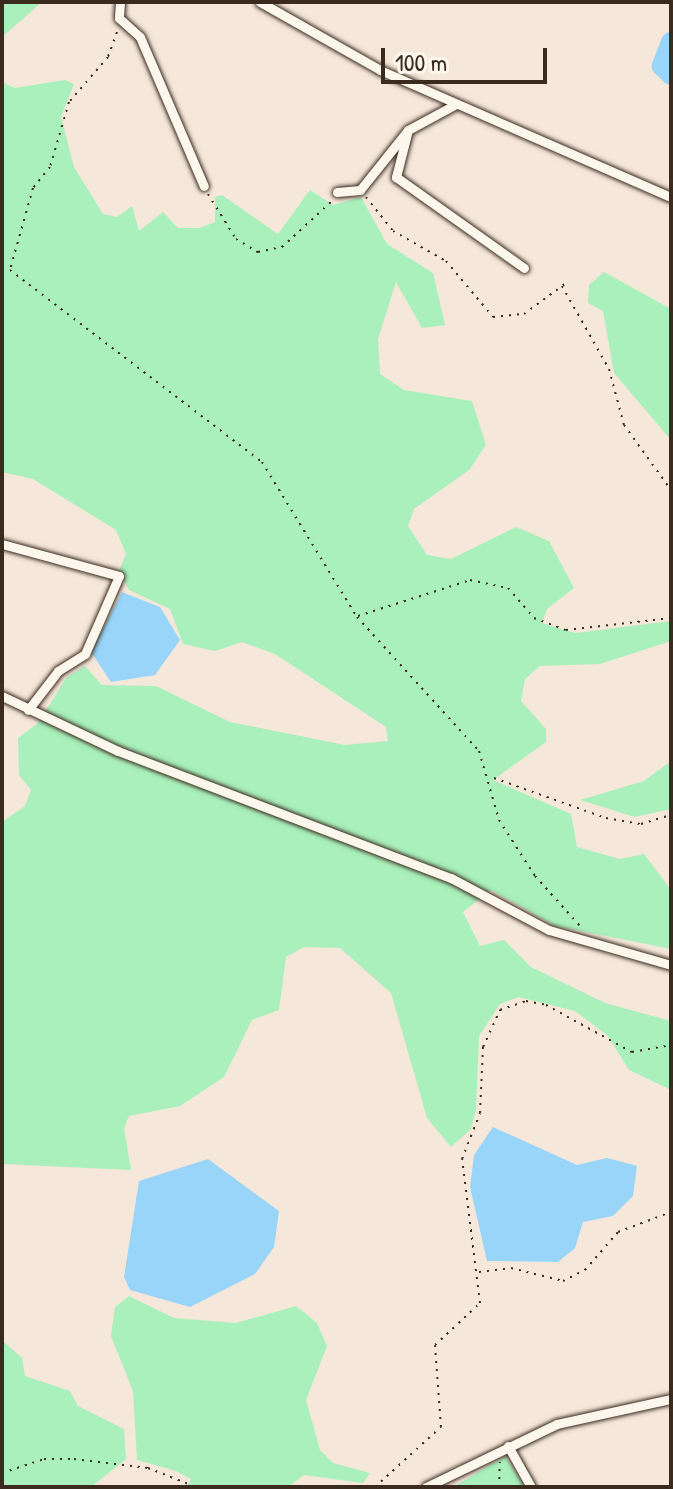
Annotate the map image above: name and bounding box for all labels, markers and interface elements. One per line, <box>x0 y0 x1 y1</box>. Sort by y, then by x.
scale bar <box>385 32 551 82</box>
text: 100 m <box>395 46 447 78</box>

